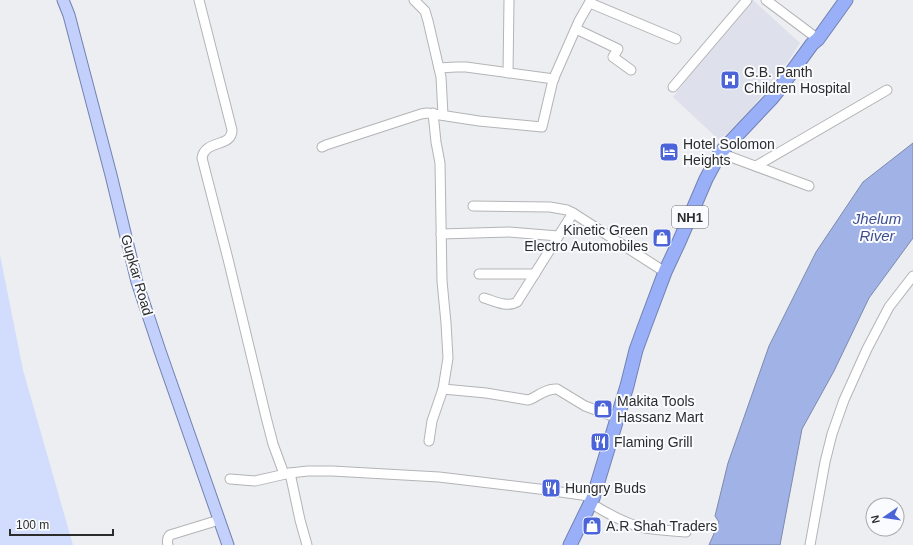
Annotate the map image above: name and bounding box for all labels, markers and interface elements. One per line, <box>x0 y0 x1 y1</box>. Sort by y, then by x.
place label: G.B. Panth Children Hospital <box>744 64 851 96</box>
hospital icon: G.B. Panth Children Hospital <box>719 69 741 91</box>
place label: Hotel Solomon Heights <box>683 136 775 168</box>
hotel icon: Hotel Solomon Heights <box>658 141 680 163</box>
road number: NH1 <box>672 206 708 228</box>
water label: Jhelum River <box>852 210 901 244</box>
place label: Kinetic Green Electro Automobiles <box>524 222 648 254</box>
shop icon: Kinetic Green Electro Automobiles <box>651 227 673 249</box>
street label: Gupkar Road <box>118 233 156 317</box>
place label: Makita Tools Hassanz Mart <box>617 393 703 425</box>
shop icon: Makita Tools Hassanz Mart <box>592 398 614 420</box>
restaurant icon: Flaming Grill <box>589 431 611 453</box>
place label: Flaming Grill <box>614 434 693 450</box>
restaurant icon: Hungry Buds <box>540 477 562 499</box>
place label: Hungry Buds <box>565 480 646 496</box>
north arrow <box>865 497 905 537</box>
scale bar <box>10 511 113 537</box>
text: N <box>869 514 882 524</box>
shop icon: A.R Shah Traders <box>581 515 603 537</box>
text: 100 m <box>16 518 49 532</box>
place label: A.R Shah Traders <box>606 518 717 534</box>

